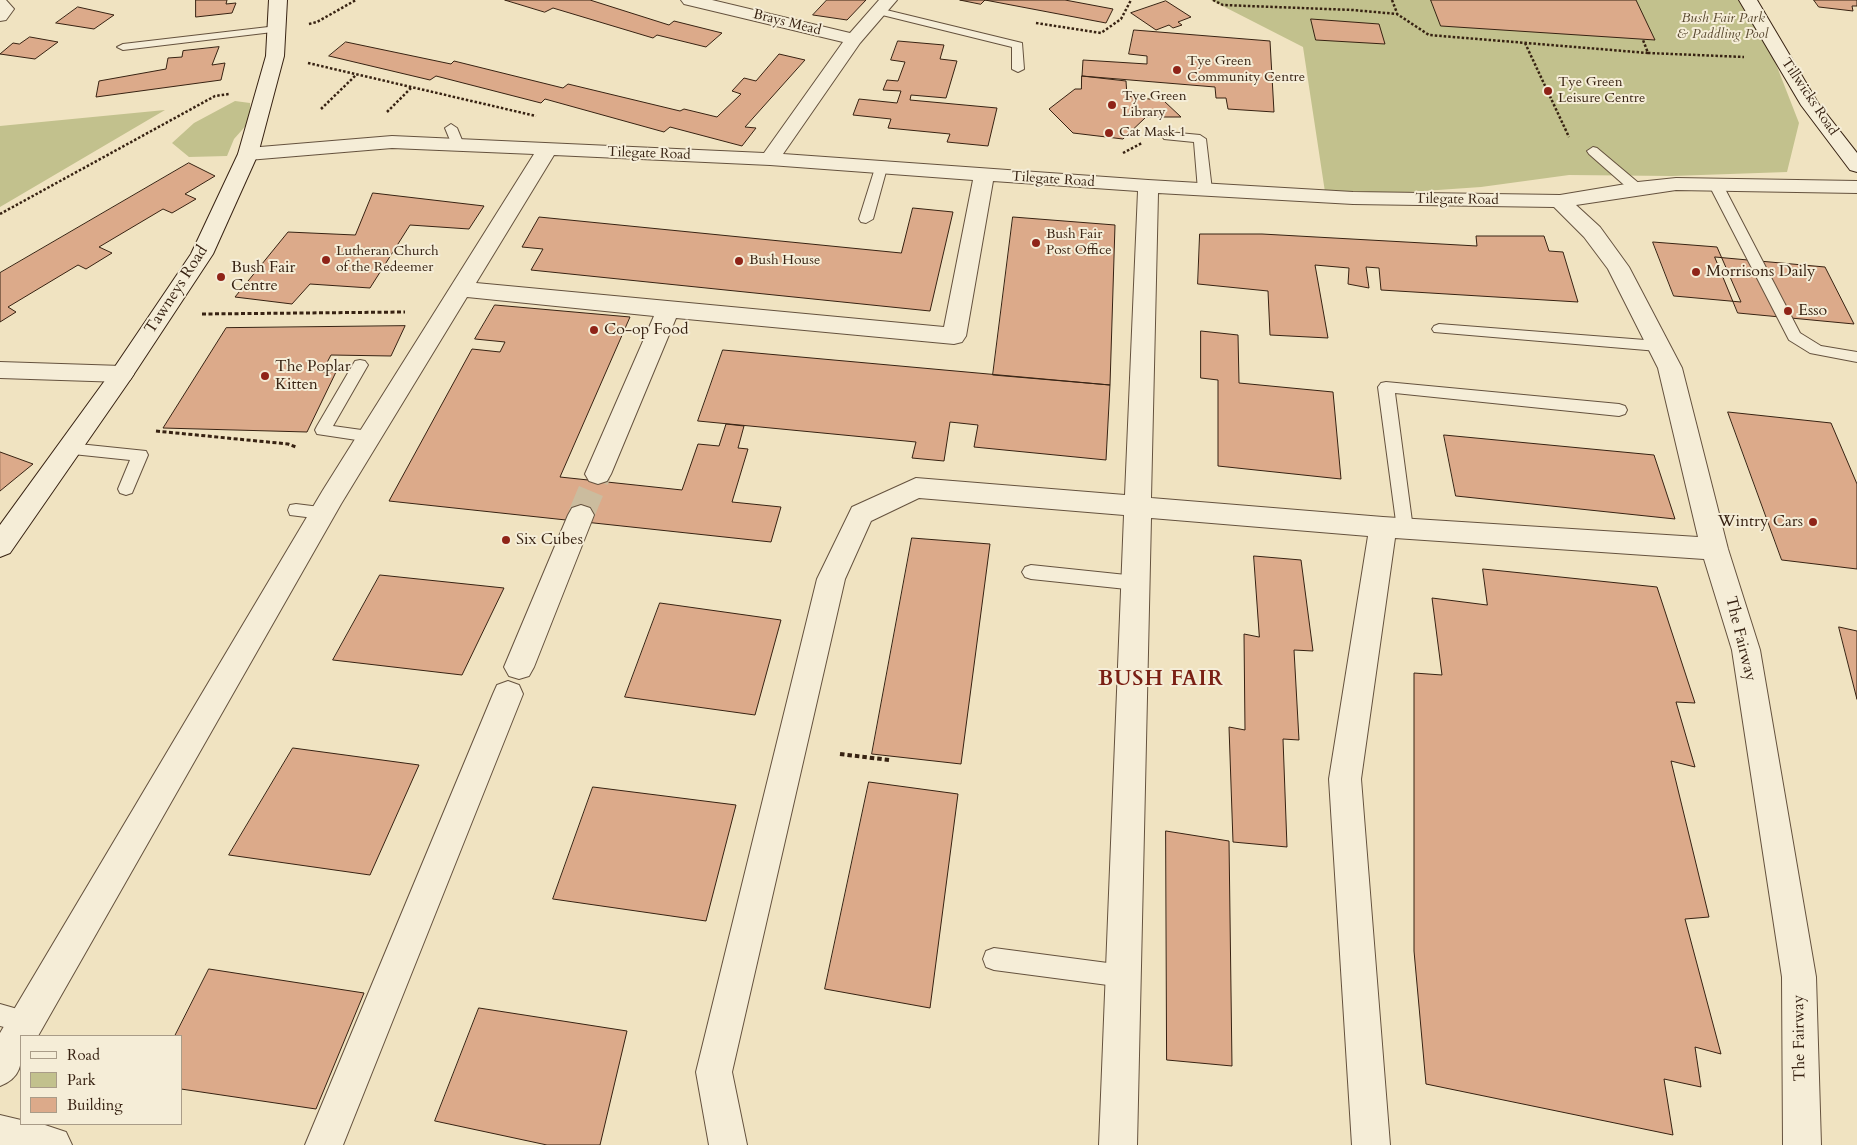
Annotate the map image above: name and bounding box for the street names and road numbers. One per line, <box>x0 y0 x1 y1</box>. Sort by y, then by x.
street label: Brays Mead <box>751 6 823 40</box>
street label: Tillwicks Road <box>1777 55 1841 139</box>
street label: Tilegate Road <box>607 144 691 164</box>
street label: Tilegate Road <box>1011 169 1095 191</box>
street label: Tilegate Road <box>1415 191 1499 209</box>
street label: Tawneys Road <box>141 242 213 338</box>
street label: The Fairway <box>1720 595 1760 683</box>
street label: The Fairway <box>1790 995 1810 1081</box>

